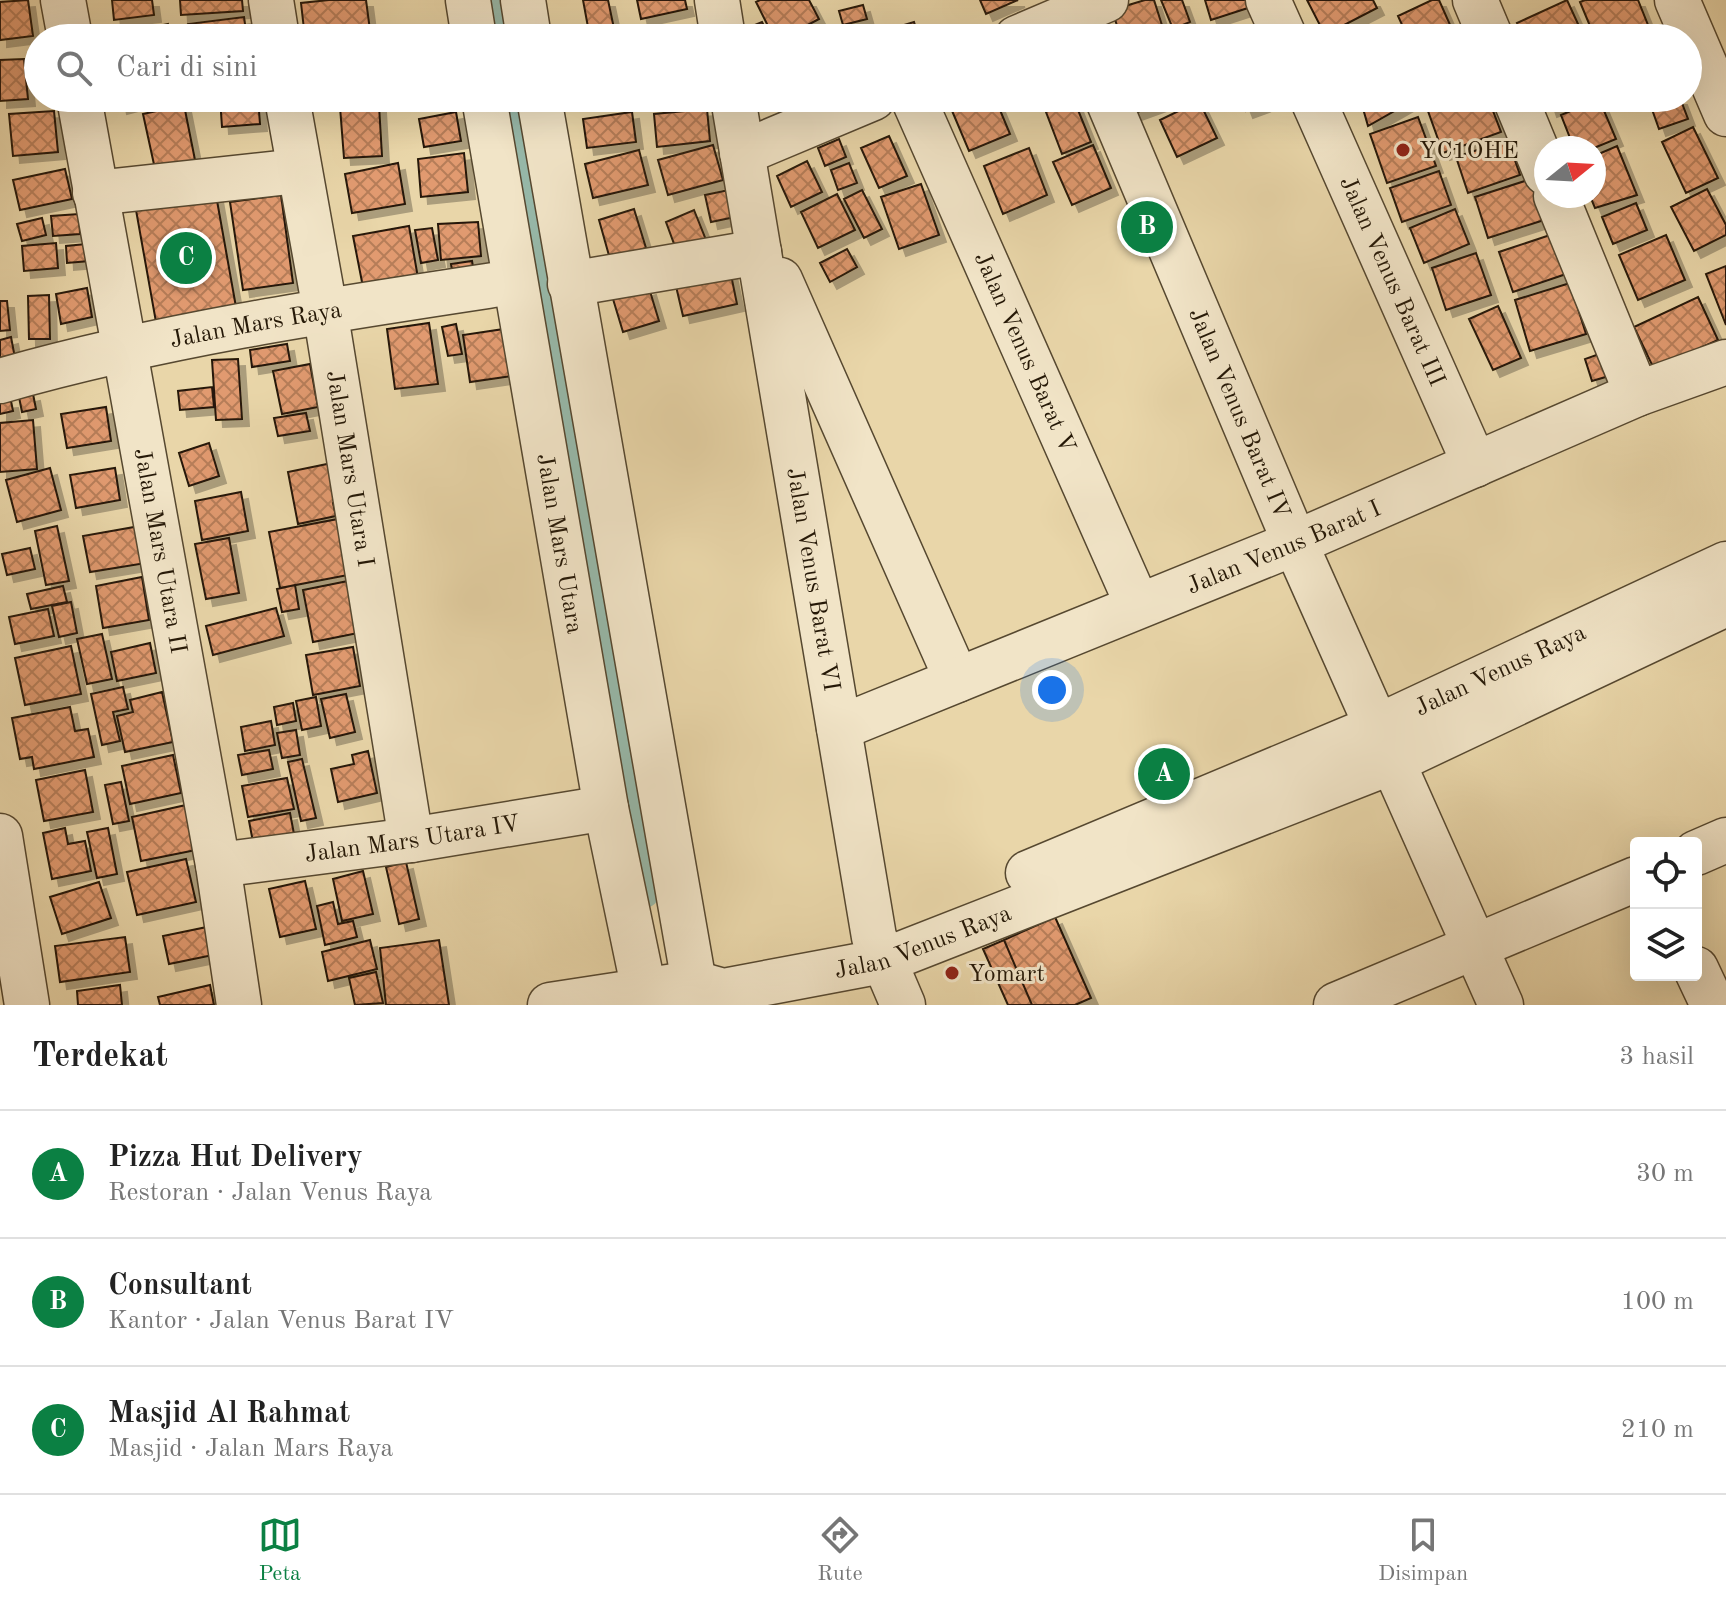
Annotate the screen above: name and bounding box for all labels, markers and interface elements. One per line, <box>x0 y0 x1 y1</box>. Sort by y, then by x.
search box <box>24 24 1702 112</box>
icon: search <box>52 46 96 90</box>
text: Cari di sini <box>116 53 257 83</box>
north arrow <box>1534 136 1606 208</box>
place label: YC1OHE <box>1419 140 1519 164</box>
marker: YC1OHE <box>1394 141 1412 159</box>
street label: Jalan Venus Barat III <box>1334 173 1448 390</box>
pin: B <box>1121 197 1173 257</box>
pin: C <box>160 228 212 288</box>
street label: Jalan Venus Barat V <box>969 249 1079 457</box>
street label: Jalan Mars Raya <box>168 299 344 353</box>
street label: Jalan Venus Barat IV <box>1183 305 1293 523</box>
street label: Jalan Mars Utara I <box>321 369 377 569</box>
street label: Jalan Mars Utara II <box>129 446 189 656</box>
street label: Jalan Mars Utara <box>531 452 586 636</box>
street label: Jalan Venus Barat VI <box>781 466 842 693</box>
street label: Jalan Venus Barat I <box>1184 497 1385 600</box>
street label: Jalan Venus Raya <box>1412 621 1590 721</box>
your location <box>1032 670 1072 710</box>
pin: A <box>1138 744 1190 804</box>
street label: Jalan Mars Utara IV <box>303 812 522 868</box>
map controls <box>1630 837 1702 981</box>
button: locate <box>1630 837 1702 909</box>
street label: Jalan Venus Raya <box>833 902 1015 984</box>
button: layers <box>1630 909 1702 981</box>
place label: Yomart <box>968 963 1045 987</box>
marker: Yomart <box>943 964 961 982</box>
text: Terdekat <box>32 1040 168 1074</box>
text: 3 hasil <box>1619 1044 1694 1070</box>
text: Pizza Hut Delivery <box>108 1143 363 1173</box>
text: A <box>48 1161 68 1187</box>
text: 30 m <box>1636 1161 1694 1187</box>
text: Restoran · Jalan Venus Raya <box>108 1180 432 1206</box>
text: Consultant <box>108 1271 252 1301</box>
text: B <box>49 1289 67 1315</box>
text: 100 m <box>1621 1289 1694 1315</box>
text: Kantor · Jalan Venus Barat IV <box>108 1308 454 1334</box>
text: Masjid Al Rahmat <box>108 1399 350 1429</box>
text: C <box>49 1417 67 1443</box>
text: 210 m <box>1621 1417 1694 1443</box>
text: Masjid · Jalan Mars Raya <box>108 1436 393 1462</box>
tab: Peta <box>258 1513 302 1588</box>
tab: Rute <box>817 1513 863 1588</box>
tab: Disimpan <box>1378 1513 1468 1588</box>

